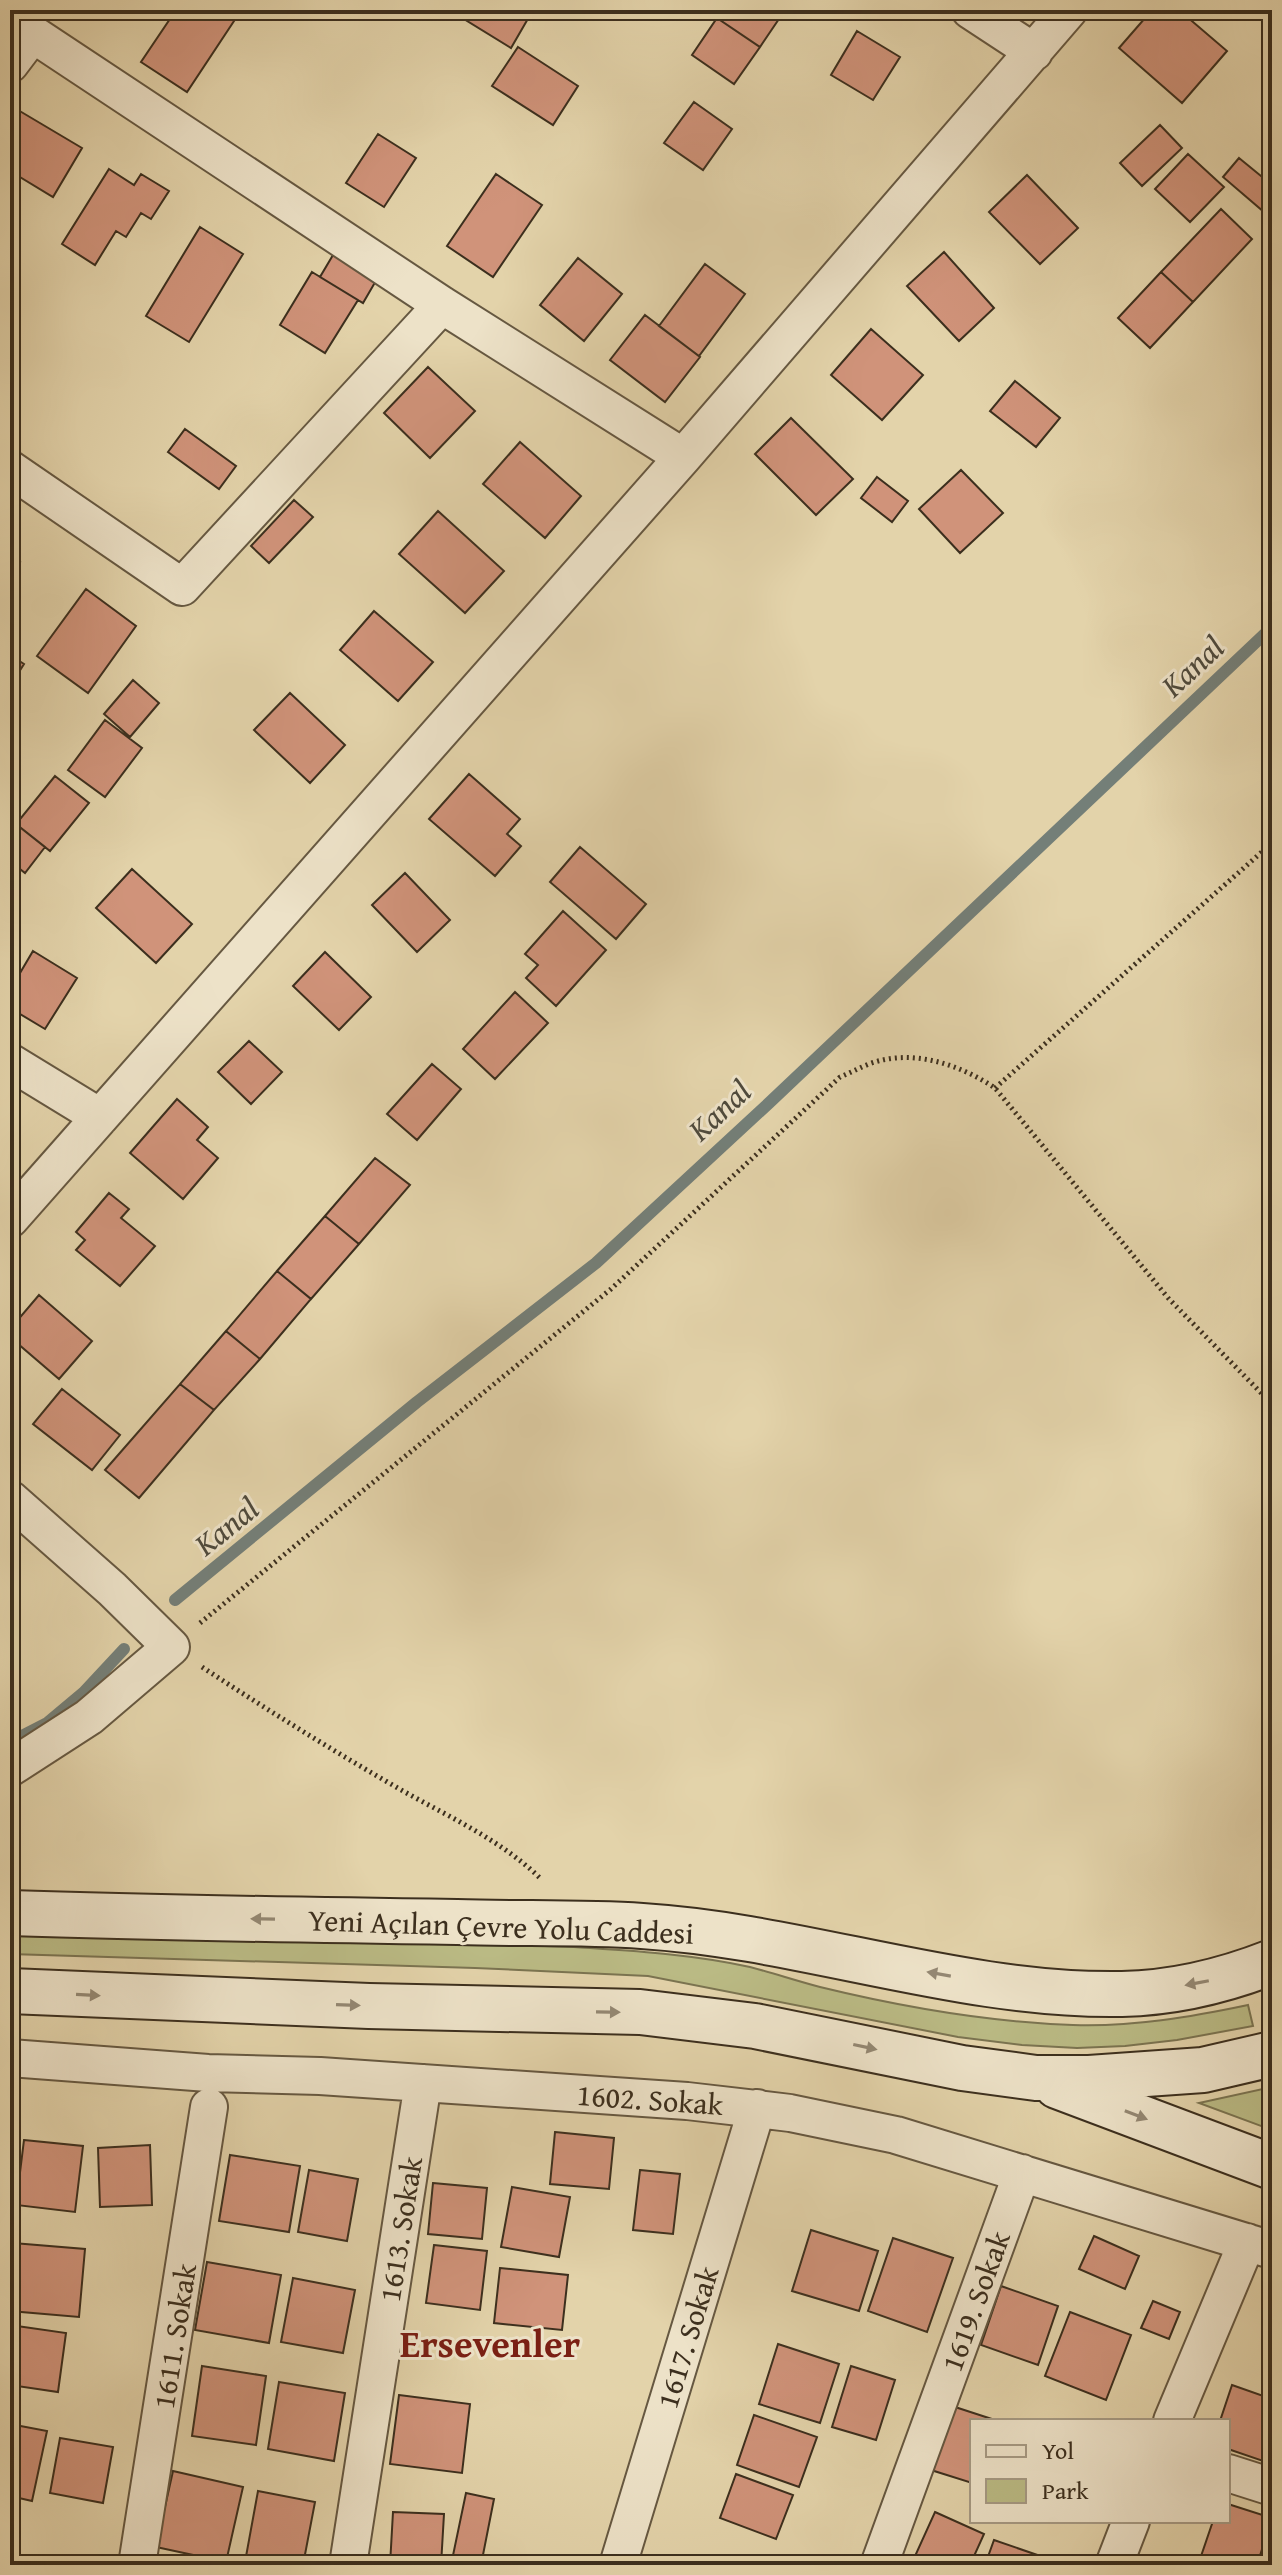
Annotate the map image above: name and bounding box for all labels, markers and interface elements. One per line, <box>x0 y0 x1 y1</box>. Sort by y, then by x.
water label: Kanal <box>1149 624 1234 708</box>
water label: Kanal <box>676 1068 761 1152</box>
water label: Kanal <box>183 1485 269 1567</box>
street label: Yeni Açılan Çevre Yolu Caddesi <box>307 1897 695 1955</box>
one-way arrow <box>250 1913 275 1925</box>
one-way arrow <box>926 1967 951 1979</box>
one-way arrow <box>1184 1978 1209 1990</box>
one-way arrow <box>76 1989 101 2002</box>
one-way arrow <box>336 1998 361 2011</box>
one-way arrow <box>596 2006 621 2018</box>
one-way arrow <box>852 2042 877 2054</box>
street label: 1602. Sokak <box>576 2072 725 2126</box>
one-way arrow <box>1124 2109 1148 2122</box>
street label: 1613. Sokak <box>367 2153 433 2305</box>
street label: 1619. Sokak <box>929 2224 1021 2377</box>
street label: 1611. Sokak <box>141 2260 207 2412</box>
street label: 1617. Sokak <box>645 2260 730 2413</box>
district label: Ersevenler <box>400 2315 581 2371</box>
legend <box>970 2419 1230 2523</box>
text: Yol <box>1042 2433 1074 2468</box>
text: Park <box>1042 2473 1089 2508</box>

